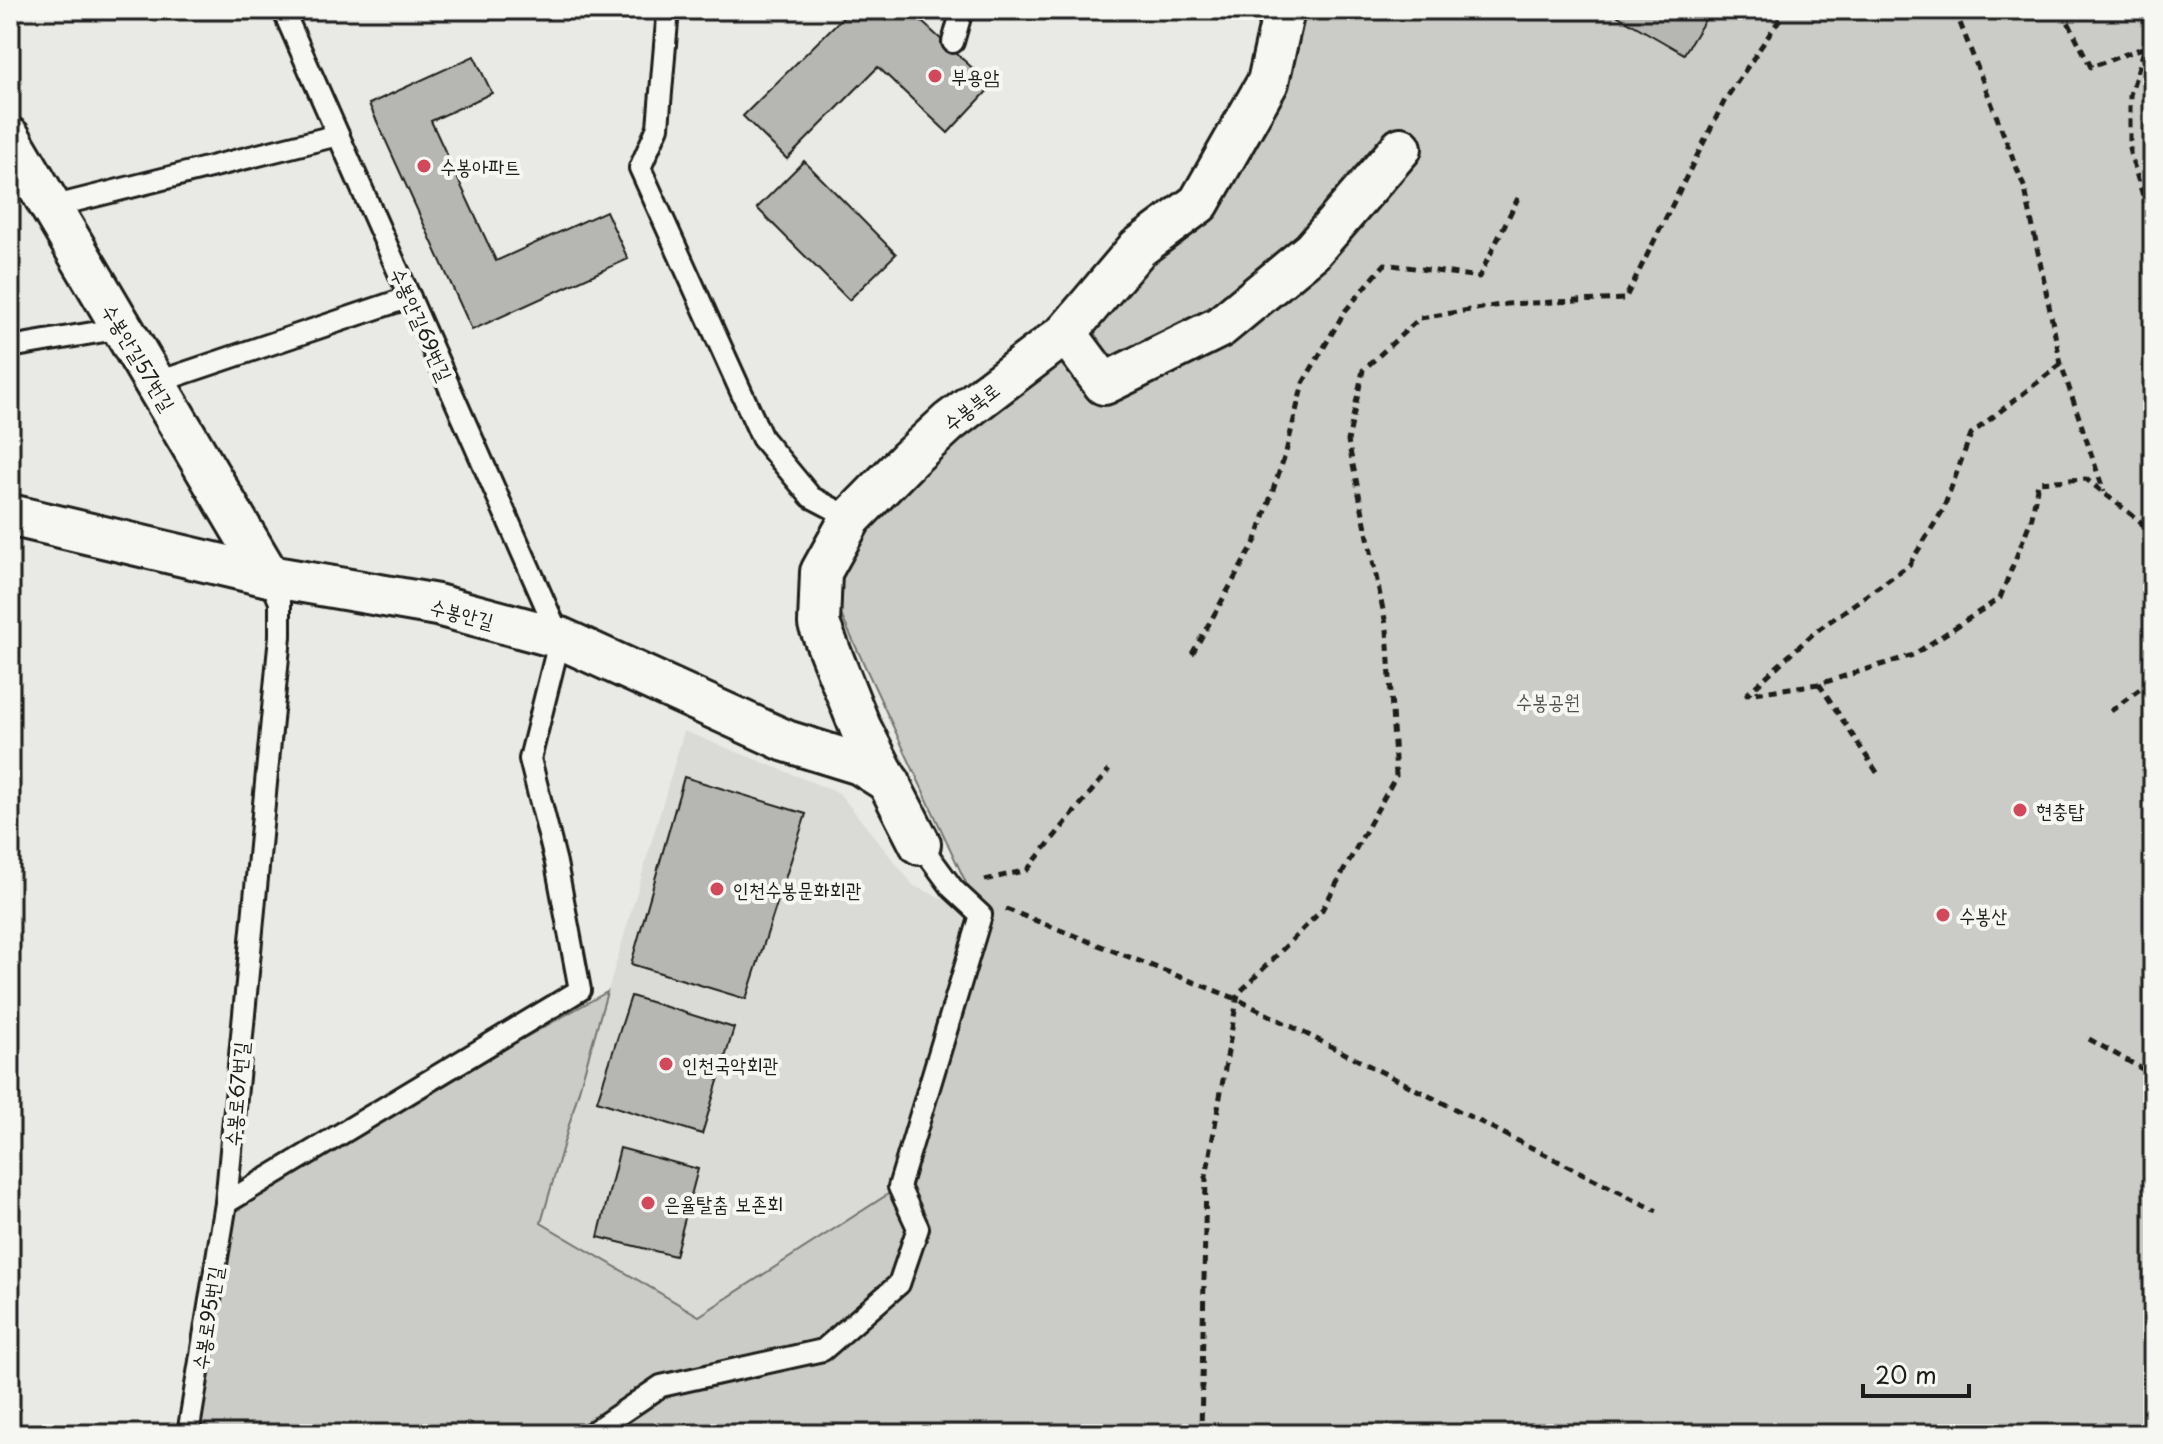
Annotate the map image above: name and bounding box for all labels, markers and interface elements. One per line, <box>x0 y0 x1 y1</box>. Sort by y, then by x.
place label: 부용암 <box>951 61 999 91</box>
marker: 부용암 <box>926 67 944 85</box>
place label: 수봉아파트 <box>440 151 520 181</box>
marker: 수봉아파트 <box>415 157 433 175</box>
street label: 수봉안길69번길 <box>384 262 460 386</box>
street label: 수봉안길57번길 <box>95 298 183 416</box>
street label: 수봉북로 <box>936 374 1006 438</box>
street label: 수봉안길 <box>427 591 497 635</box>
park label: 수봉공원 <box>1516 686 1580 716</box>
place label: 현충탑 <box>2036 795 2084 825</box>
marker: 현충탑 <box>2011 801 2029 819</box>
place label: 인천수봉문화회관 <box>733 874 862 904</box>
marker: 인천수봉문화회관 <box>708 880 726 898</box>
place label: 수봉산 <box>1959 900 2007 930</box>
marker: 수봉산 <box>1934 906 1952 924</box>
street label: 수봉로67번길 <box>216 1040 256 1148</box>
place label: 인천국악회관 <box>682 1049 779 1079</box>
marker: 인천국악회관 <box>657 1055 675 1073</box>
place label: 은율탈춤 보존회 <box>664 1188 783 1218</box>
marker: 은율탈춤 보존회 <box>639 1194 657 1212</box>
street label: 수봉로95번길 <box>184 1264 230 1372</box>
scale bar <box>1863 1348 1969 1398</box>
text: 20 m <box>1875 1356 1937 1392</box>

